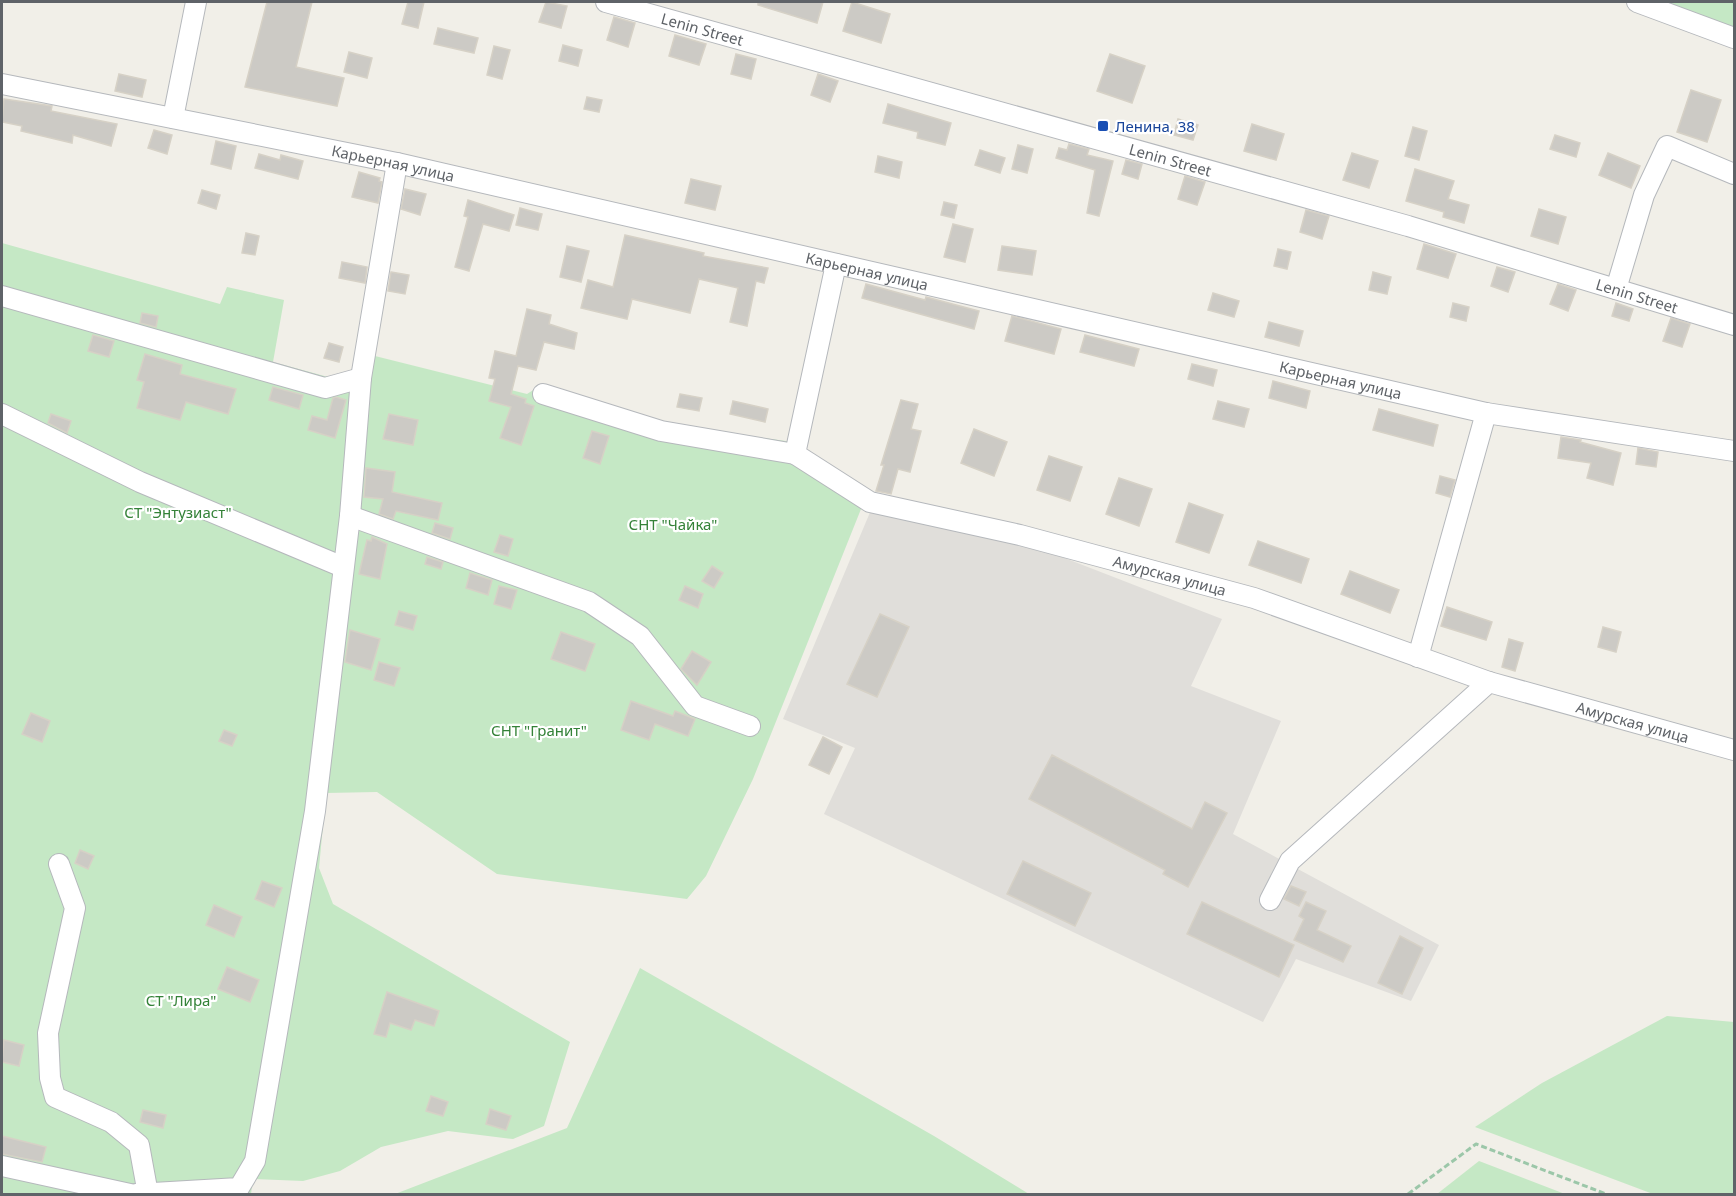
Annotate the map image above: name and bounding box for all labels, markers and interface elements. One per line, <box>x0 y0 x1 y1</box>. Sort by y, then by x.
street label: Lenin Street <box>659 8 746 50</box>
place label: Ленина, 38 <box>1115 116 1195 136</box>
marker: Ленина, 38 <box>1096 119 1110 133</box>
street label: Lenin Street <box>1127 139 1214 181</box>
street label: Карьерная улица <box>330 140 456 186</box>
street label: Карьерная улица <box>804 247 930 295</box>
street label: Lenin Street <box>1594 274 1681 318</box>
street label: Карьерная улица <box>1277 356 1404 403</box>
park label: СТ "Энтузиаст" <box>124 502 232 522</box>
park label: СНТ "Чайка" <box>629 514 717 534</box>
street label: Амурская улица <box>1111 551 1228 600</box>
street label: Амурская улица <box>1574 697 1691 747</box>
park label: СНТ "Гранит" <box>491 720 587 740</box>
park label: СТ "Лира" <box>146 990 216 1010</box>

